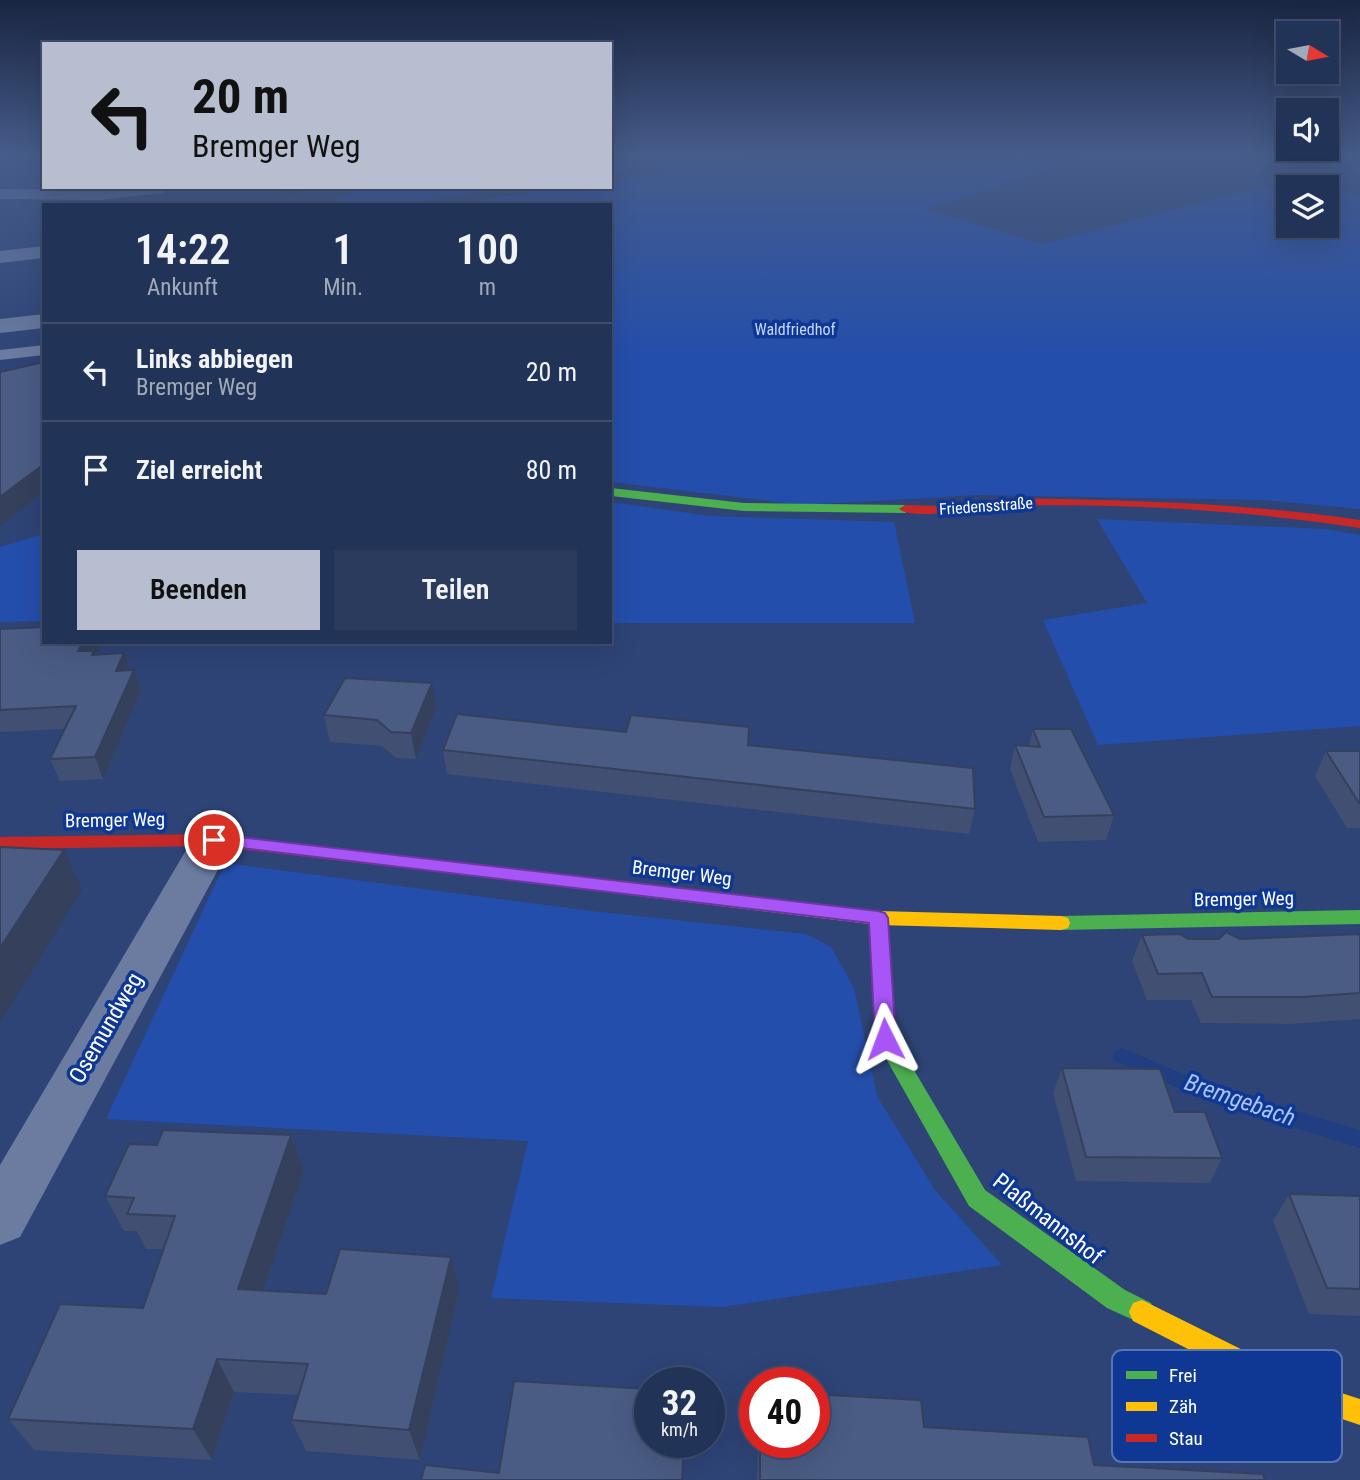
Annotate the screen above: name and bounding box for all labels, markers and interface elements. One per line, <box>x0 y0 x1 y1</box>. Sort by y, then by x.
north arrow <box>1276 21 1339 84</box>
map controls <box>1276 21 1339 238</box>
text: 20 m <box>192 68 289 125</box>
icon: left <box>77 70 168 161</box>
button: sound <box>1276 98 1339 161</box>
text: Bremger Weg <box>192 127 361 165</box>
button: layers <box>1276 175 1339 238</box>
text: 14:22 <box>135 225 230 274</box>
text: 1 <box>333 225 354 274</box>
text: 100 <box>456 225 519 274</box>
text: Ankunft <box>147 274 218 301</box>
text: Min. <box>323 274 363 301</box>
text: m <box>479 274 496 301</box>
park label: Waldfriedhof <box>754 320 836 339</box>
text: Links abbiegen <box>136 344 293 374</box>
icon: left <box>77 353 115 391</box>
text: 20 m <box>526 357 577 387</box>
text: Bremger Weg <box>136 374 257 401</box>
icon: arrive <box>77 451 115 489</box>
text: Ziel erreicht <box>136 455 262 485</box>
text: 80 m <box>526 455 577 485</box>
street label: Friedensstraße <box>938 493 1034 519</box>
button: Beenden <box>77 550 320 630</box>
button: Teilen <box>334 550 577 630</box>
street label: Bremger Weg <box>65 808 165 832</box>
pin <box>184 810 244 870</box>
icon: arrive <box>195 821 233 859</box>
street label: Bremger Weg <box>631 855 733 891</box>
street label: Bremger Weg <box>1194 887 1294 911</box>
street label: Osemundweg <box>64 968 148 1088</box>
position arrow <box>848 1002 922 1076</box>
water label: Bremgebach <box>1181 1068 1299 1132</box>
street label: Plaßmannshof <box>988 1168 1109 1271</box>
legend <box>1112 1350 1342 1462</box>
text: Frei <box>1169 1364 1197 1387</box>
speed limit sign: 40 <box>739 1367 830 1458</box>
text: 32 <box>662 1383 697 1424</box>
text: Zäh <box>1169 1395 1197 1418</box>
text: km/h <box>661 1419 698 1440</box>
text: Stau <box>1169 1427 1203 1450</box>

